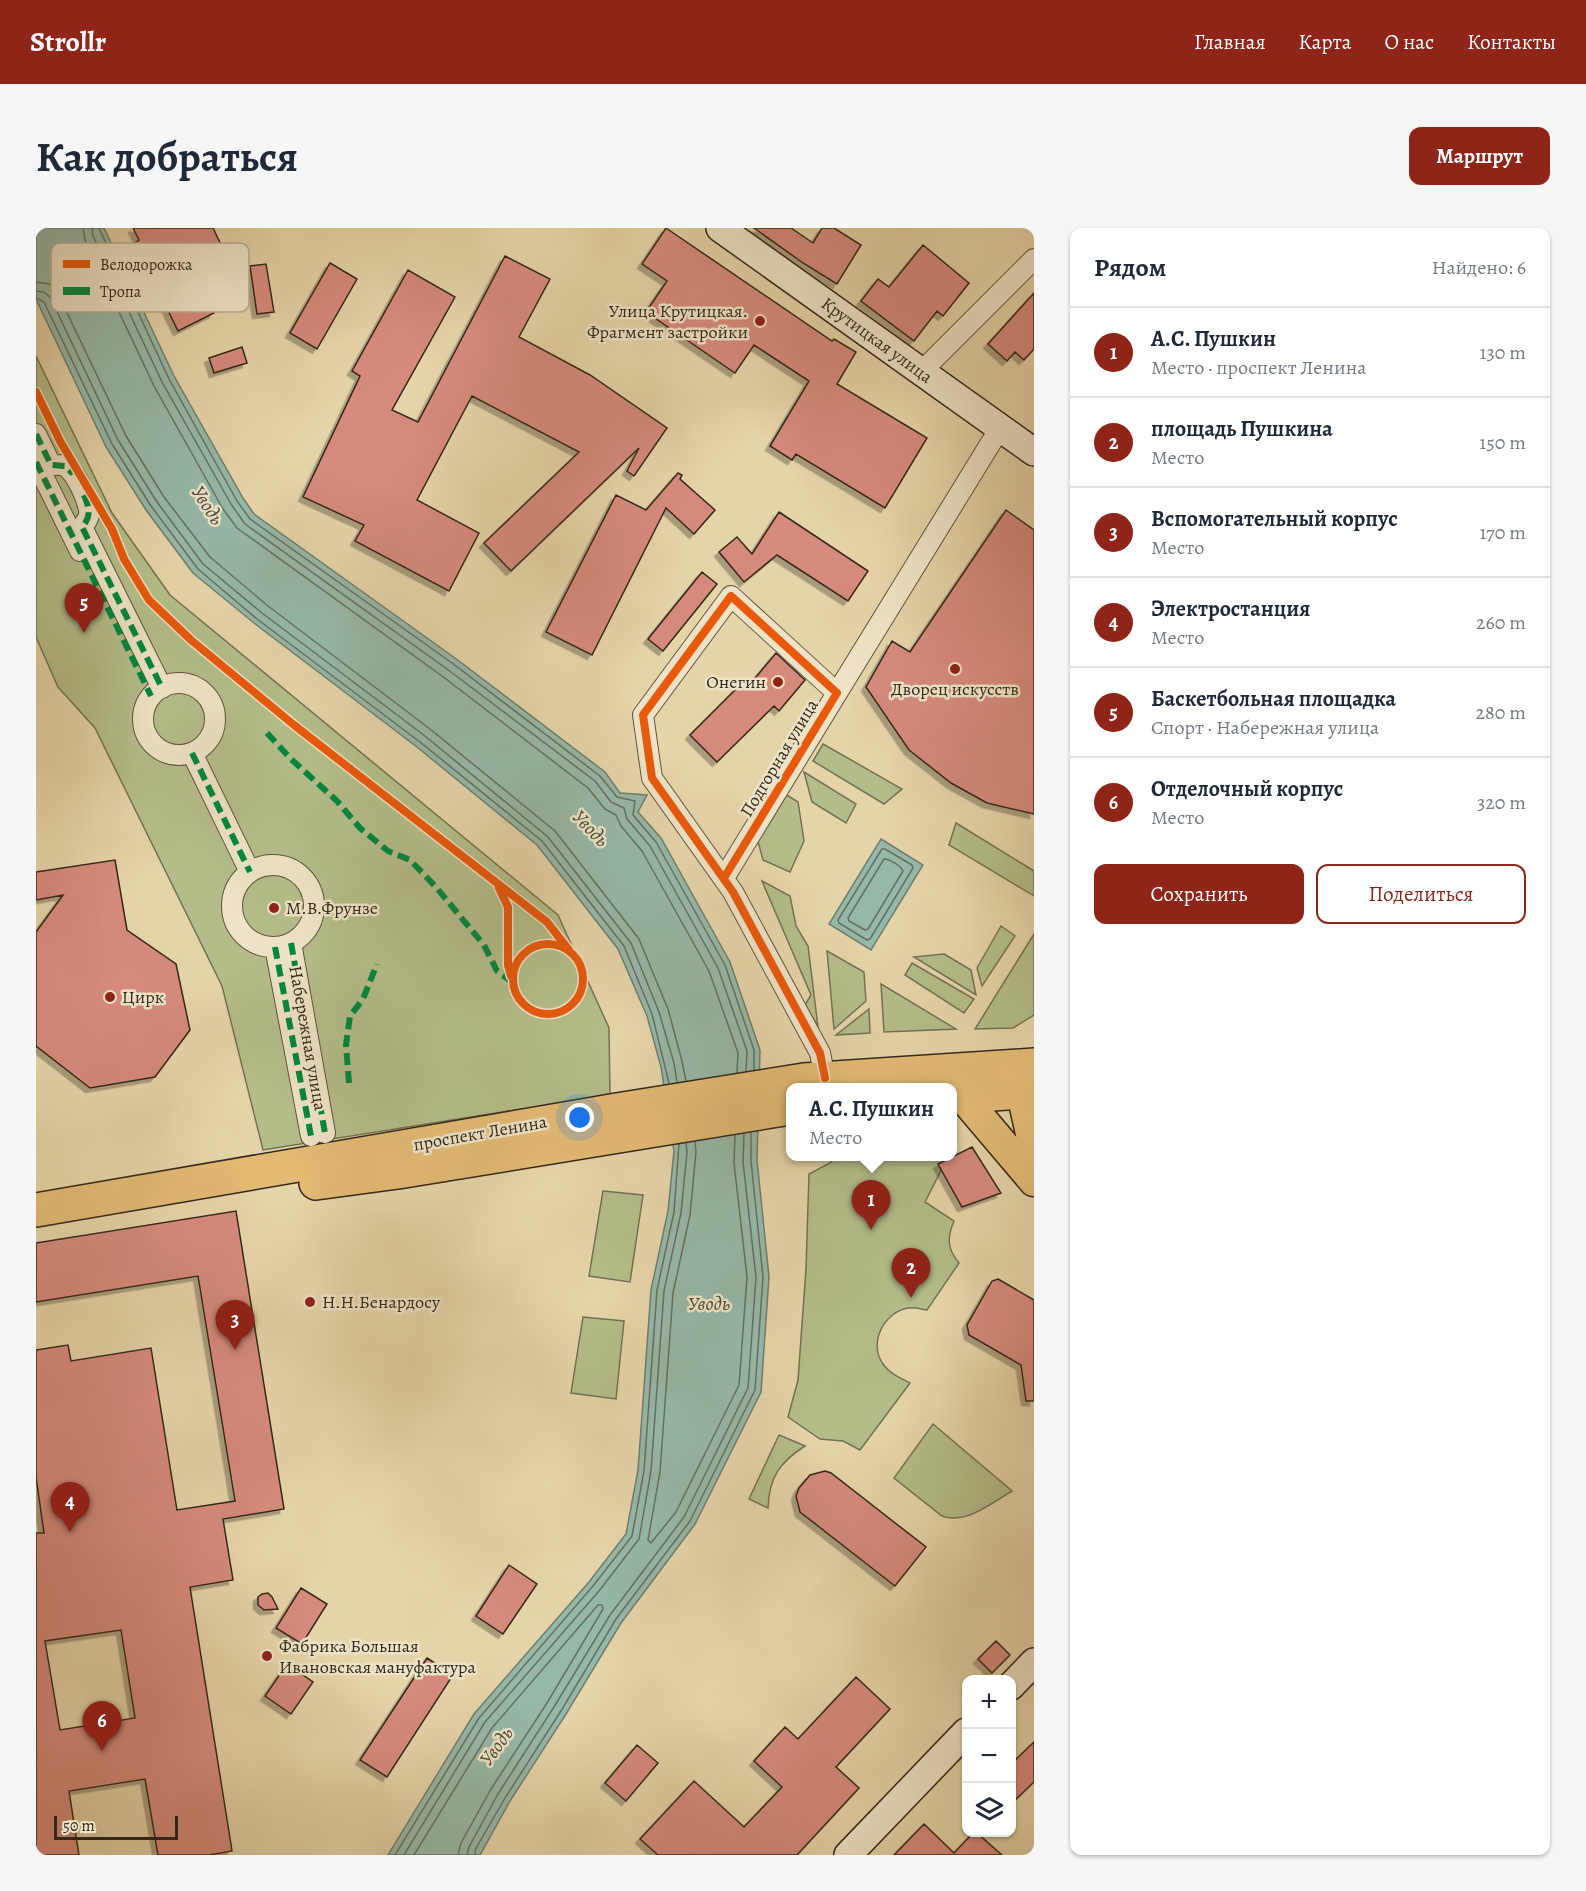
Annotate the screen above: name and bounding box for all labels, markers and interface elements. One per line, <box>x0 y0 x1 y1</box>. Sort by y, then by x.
text: Strollr <box>30 23 106 61</box>
text: Главная <box>1194 28 1266 56</box>
text: Карта <box>1299 28 1351 56</box>
text: О нас <box>1384 28 1434 56</box>
text: Контакты <box>1467 28 1556 56</box>
button: Маршрут <box>1409 127 1550 185</box>
text: Как добраться <box>36 128 298 185</box>
legend <box>51 243 249 312</box>
text: Рядом <box>1094 250 1166 285</box>
text: Велодорожка <box>100 254 193 276</box>
text: Найдено: 6 <box>1432 254 1526 281</box>
text: Тропа <box>100 281 142 303</box>
street label: Крутицкая улица <box>816 291 938 389</box>
place label: Улица Крутицкая. Фрагмент застройки <box>587 299 748 344</box>
marker: Улица Крутицкая. Фрагмент застройки <box>753 314 767 328</box>
text: А.C. Пушкин <box>1151 324 1276 354</box>
text: 1 <box>1110 339 1117 366</box>
text: 130 m <box>1480 339 1526 366</box>
text: Место · проспект Ленина <box>1151 354 1367 381</box>
text: площадь Пушкина <box>1151 414 1333 444</box>
text: 2 <box>1109 429 1118 456</box>
text: 150 m <box>1479 429 1526 456</box>
text: Место <box>1151 444 1204 471</box>
water label: Уводь <box>185 480 230 530</box>
text: Вспомогательный корпус <box>1151 504 1398 534</box>
text: 3 <box>1109 519 1118 546</box>
text: 170 m <box>1480 519 1526 546</box>
text: Место <box>1151 534 1204 561</box>
pin: 5 <box>64 584 104 633</box>
text: Электростанция <box>1151 594 1310 624</box>
text: 4 <box>1109 609 1118 636</box>
text: 260 m <box>1476 609 1526 636</box>
text: Место <box>1151 624 1204 651</box>
marker: Дворец искусств <box>948 662 962 676</box>
place label: Онегин <box>706 670 766 694</box>
marker: Онегин <box>771 675 785 689</box>
place label: Дворец искусств <box>891 677 1019 701</box>
text: Баскетбольная площадка <box>1151 684 1396 714</box>
street label: Подгорная улица <box>734 694 824 821</box>
text: 5 <box>1109 699 1118 726</box>
text: 280 m <box>1476 699 1526 726</box>
text: Спорт · Набережная улица <box>1151 714 1379 741</box>
text: Отделочный корпус <box>1151 774 1343 804</box>
text: 6 <box>1109 789 1118 816</box>
text: 320 m <box>1477 789 1526 816</box>
water label: Уводь <box>566 804 615 853</box>
text: Место <box>1151 804 1204 831</box>
button: Сохранить <box>1094 864 1304 924</box>
button: Поделиться <box>1316 864 1526 924</box>
place label: М.В.Фрунзе <box>286 896 378 920</box>
marker: М.В.Фрунзе <box>267 901 281 915</box>
street label: Набережная улица <box>283 964 333 1113</box>
place label: Цирк <box>122 985 164 1009</box>
marker: Цирк <box>103 990 117 1004</box>
popup <box>786 1083 957 1161</box>
text: А.C. Пушкин <box>809 1094 934 1124</box>
your location <box>565 1103 594 1132</box>
street label: проспект Ленина <box>411 1109 549 1157</box>
text: Место <box>809 1124 862 1151</box>
pin: 1 <box>852 1180 890 1230</box>
pin: 2 <box>892 1248 930 1298</box>
place label: Н.Н.Бенардосу <box>322 1290 441 1314</box>
water label: Уводь <box>688 1290 730 1317</box>
marker: Н.Н.Бенардосу <box>303 1295 317 1309</box>
pin: 3 <box>216 1300 254 1350</box>
pin: 4 <box>51 1482 90 1532</box>
place label: Фабрика Большая Ивановская мануфактура <box>279 1634 477 1679</box>
marker: Фабрика Большая Ивановская мануфактура <box>260 1649 274 1663</box>
map controls <box>962 1675 1016 1837</box>
button: + <box>962 1675 1016 1729</box>
pin: 6 <box>82 1702 122 1751</box>
water label: Уводь <box>473 1721 520 1771</box>
button: − <box>962 1729 1016 1783</box>
button: layers <box>962 1783 1016 1837</box>
scale bar <box>54 1813 178 1840</box>
text: 50 m <box>63 1815 95 1837</box>

